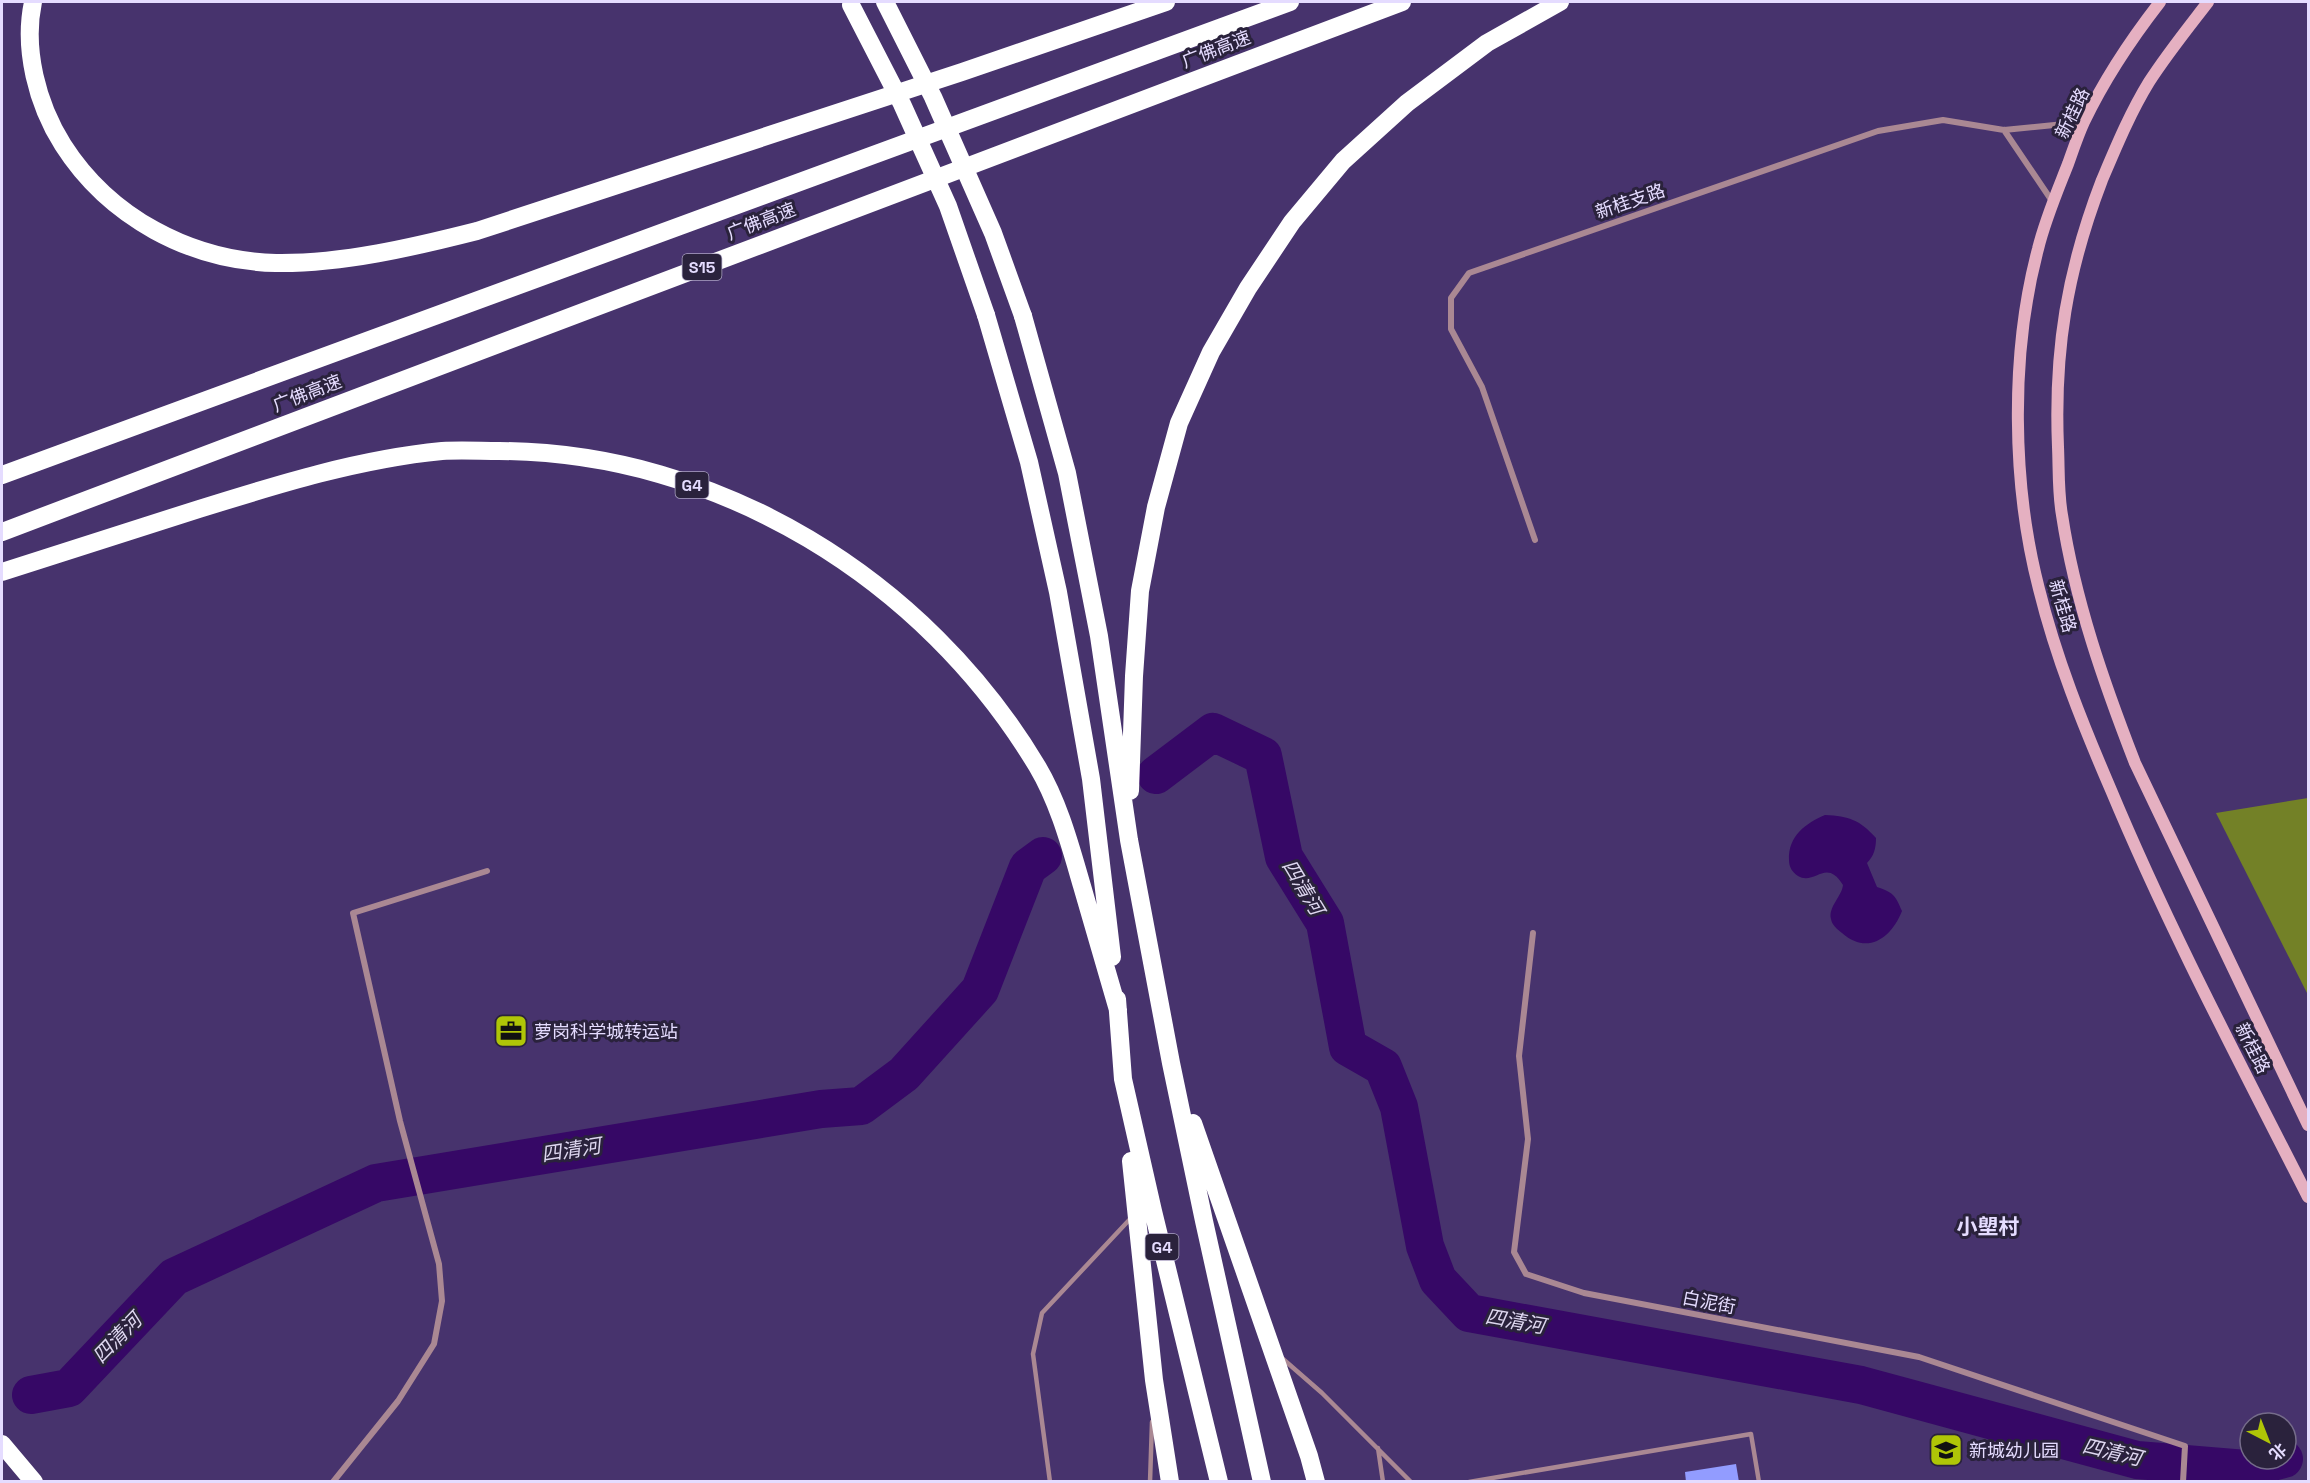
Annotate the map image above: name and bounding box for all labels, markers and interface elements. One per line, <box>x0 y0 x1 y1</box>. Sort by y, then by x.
street label: 广佛高速 <box>1178 25 1254 73</box>
street label: 新桂路 <box>2050 84 2094 142</box>
street label: 新桂支路 <box>1592 178 1668 224</box>
street label: 广佛高速 <box>723 197 799 245</box>
road number: S15 <box>682 254 722 280</box>
street label: 广佛高速 <box>269 369 345 417</box>
road number: G4 <box>676 472 708 498</box>
street label: 新桂路 <box>2045 577 2081 635</box>
water label: 四清河 <box>1276 855 1332 923</box>
office icon: 萝岗科学城转运站 <box>493 1013 529 1049</box>
street label: 新桂路 <box>2230 1019 2276 1077</box>
place label: 萝岗科学城转运站 <box>534 1020 678 1043</box>
water label: 四清河 <box>539 1132 607 1168</box>
district label: 小塱村 <box>1957 1213 2020 1240</box>
road number: G4 <box>1146 1234 1178 1260</box>
street label: 白泥街 <box>1680 1286 1738 1318</box>
water label: 四清河 <box>1483 1303 1551 1340</box>
water label: 四清河 <box>87 1305 150 1369</box>
north arrow <box>2238 1411 2298 1471</box>
school or university icon: 新城幼儿园 <box>1928 1432 1964 1468</box>
water label: 四清河 <box>2080 1433 2148 1472</box>
place label: 新城幼儿园 <box>1969 1439 2059 1462</box>
text: 北 <box>2265 1439 2291 1465</box>

